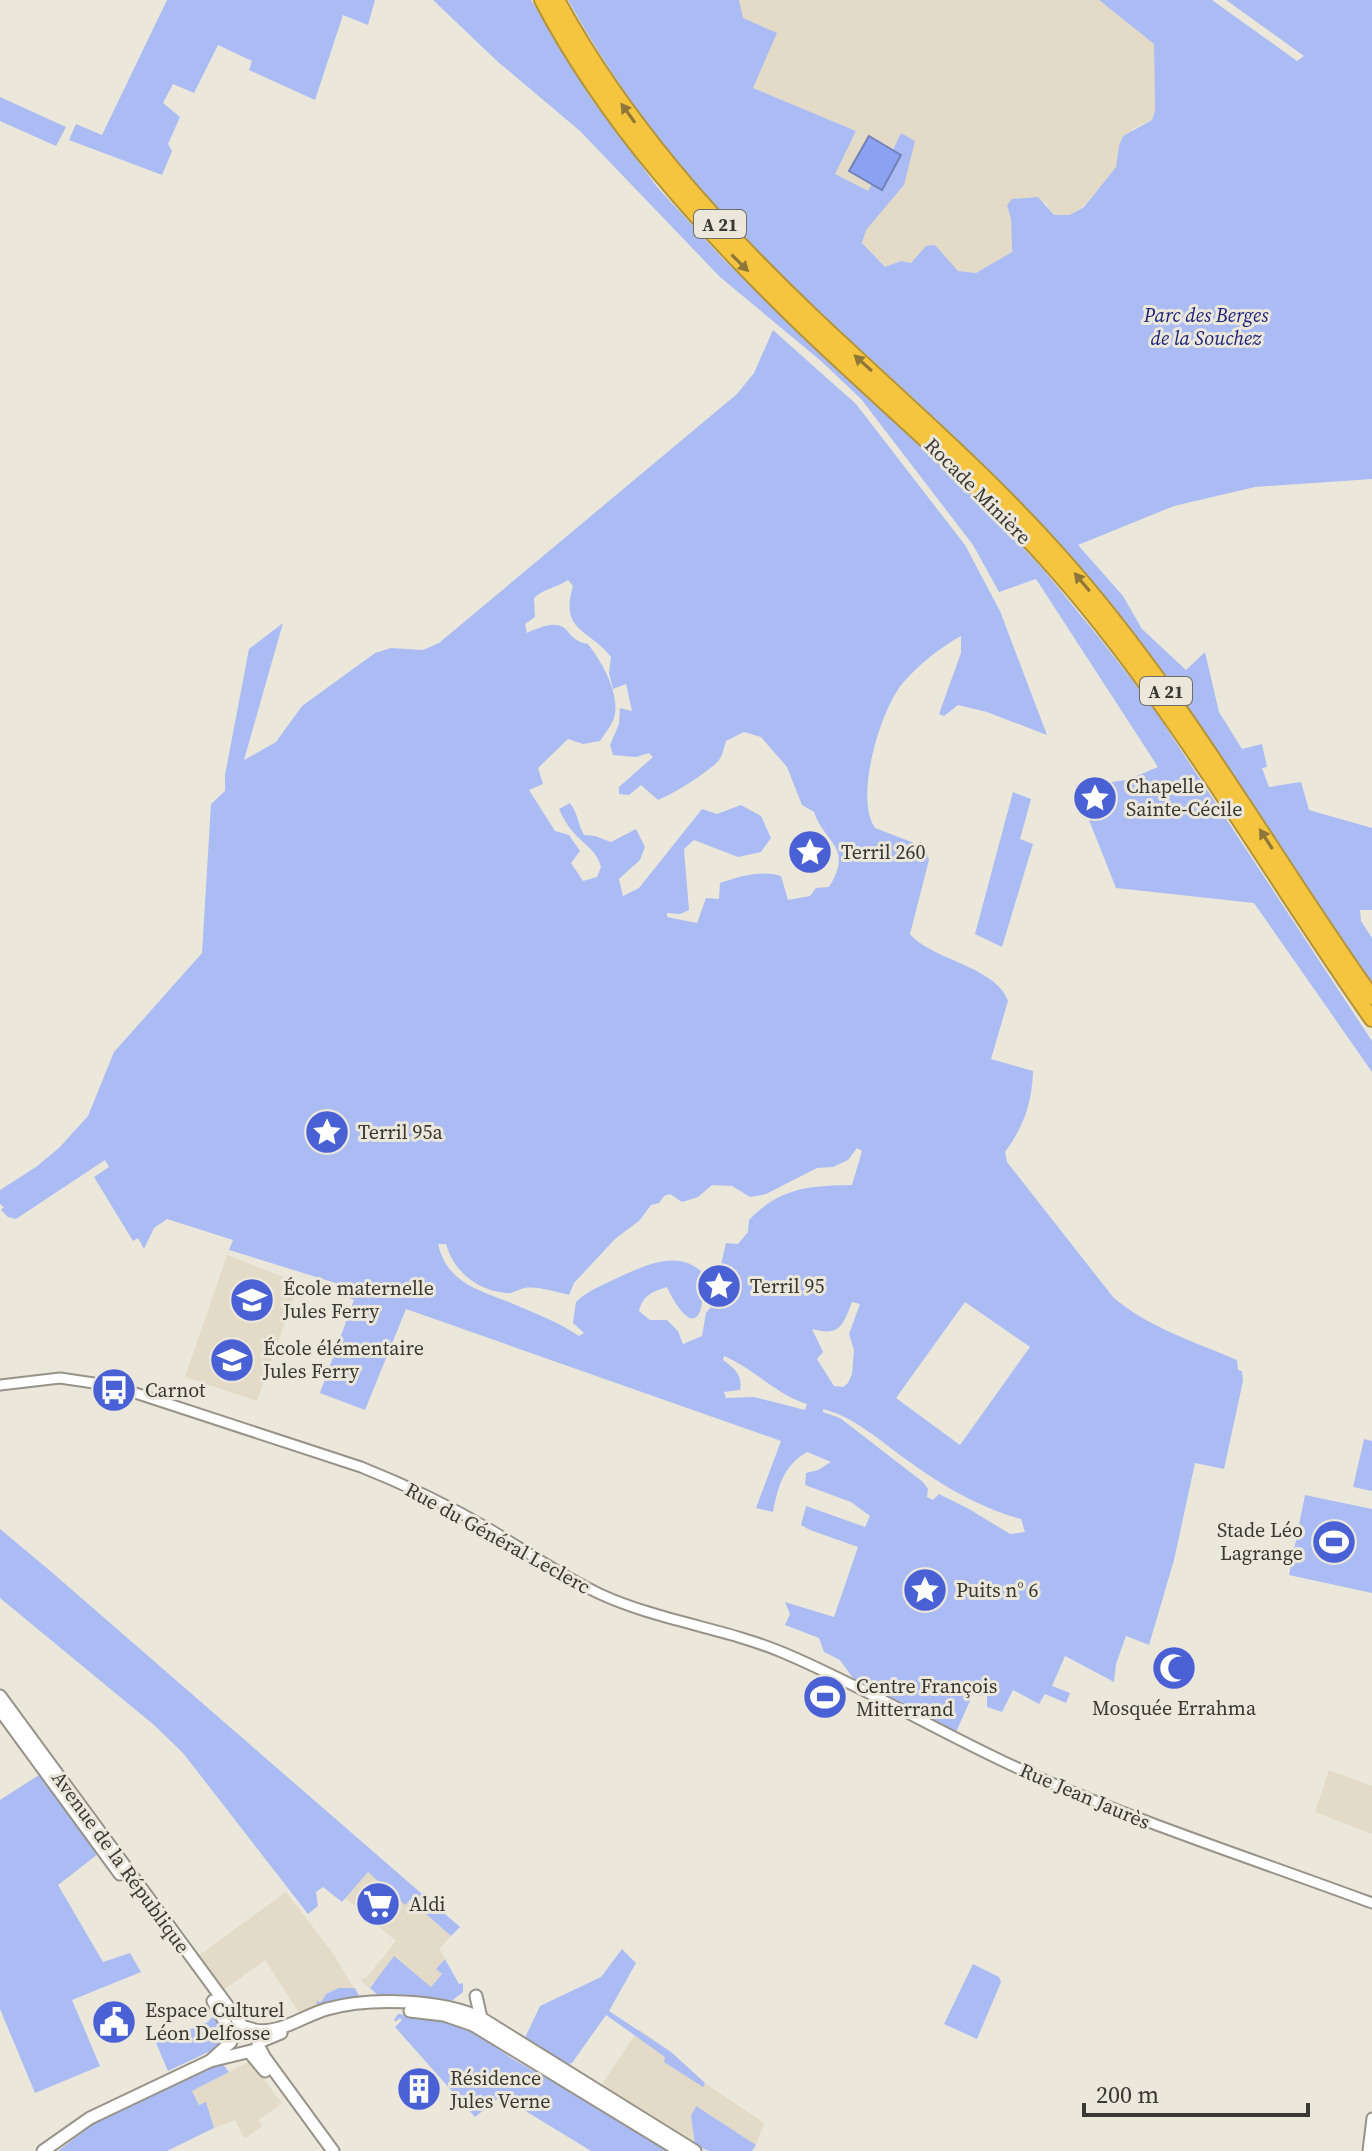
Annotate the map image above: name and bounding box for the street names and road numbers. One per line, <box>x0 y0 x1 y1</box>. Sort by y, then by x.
road number: A 21 <box>694 210 746 238</box>
street label: Rocade Minière <box>918 431 1038 551</box>
road number: A 21 <box>1140 677 1192 705</box>
street label: Rue du Général Leclerc <box>400 1475 596 1601</box>
street label: Rue Jean Jaurès <box>1016 1756 1154 1836</box>
street label: Avenue de la République <box>45 1765 197 1959</box>

